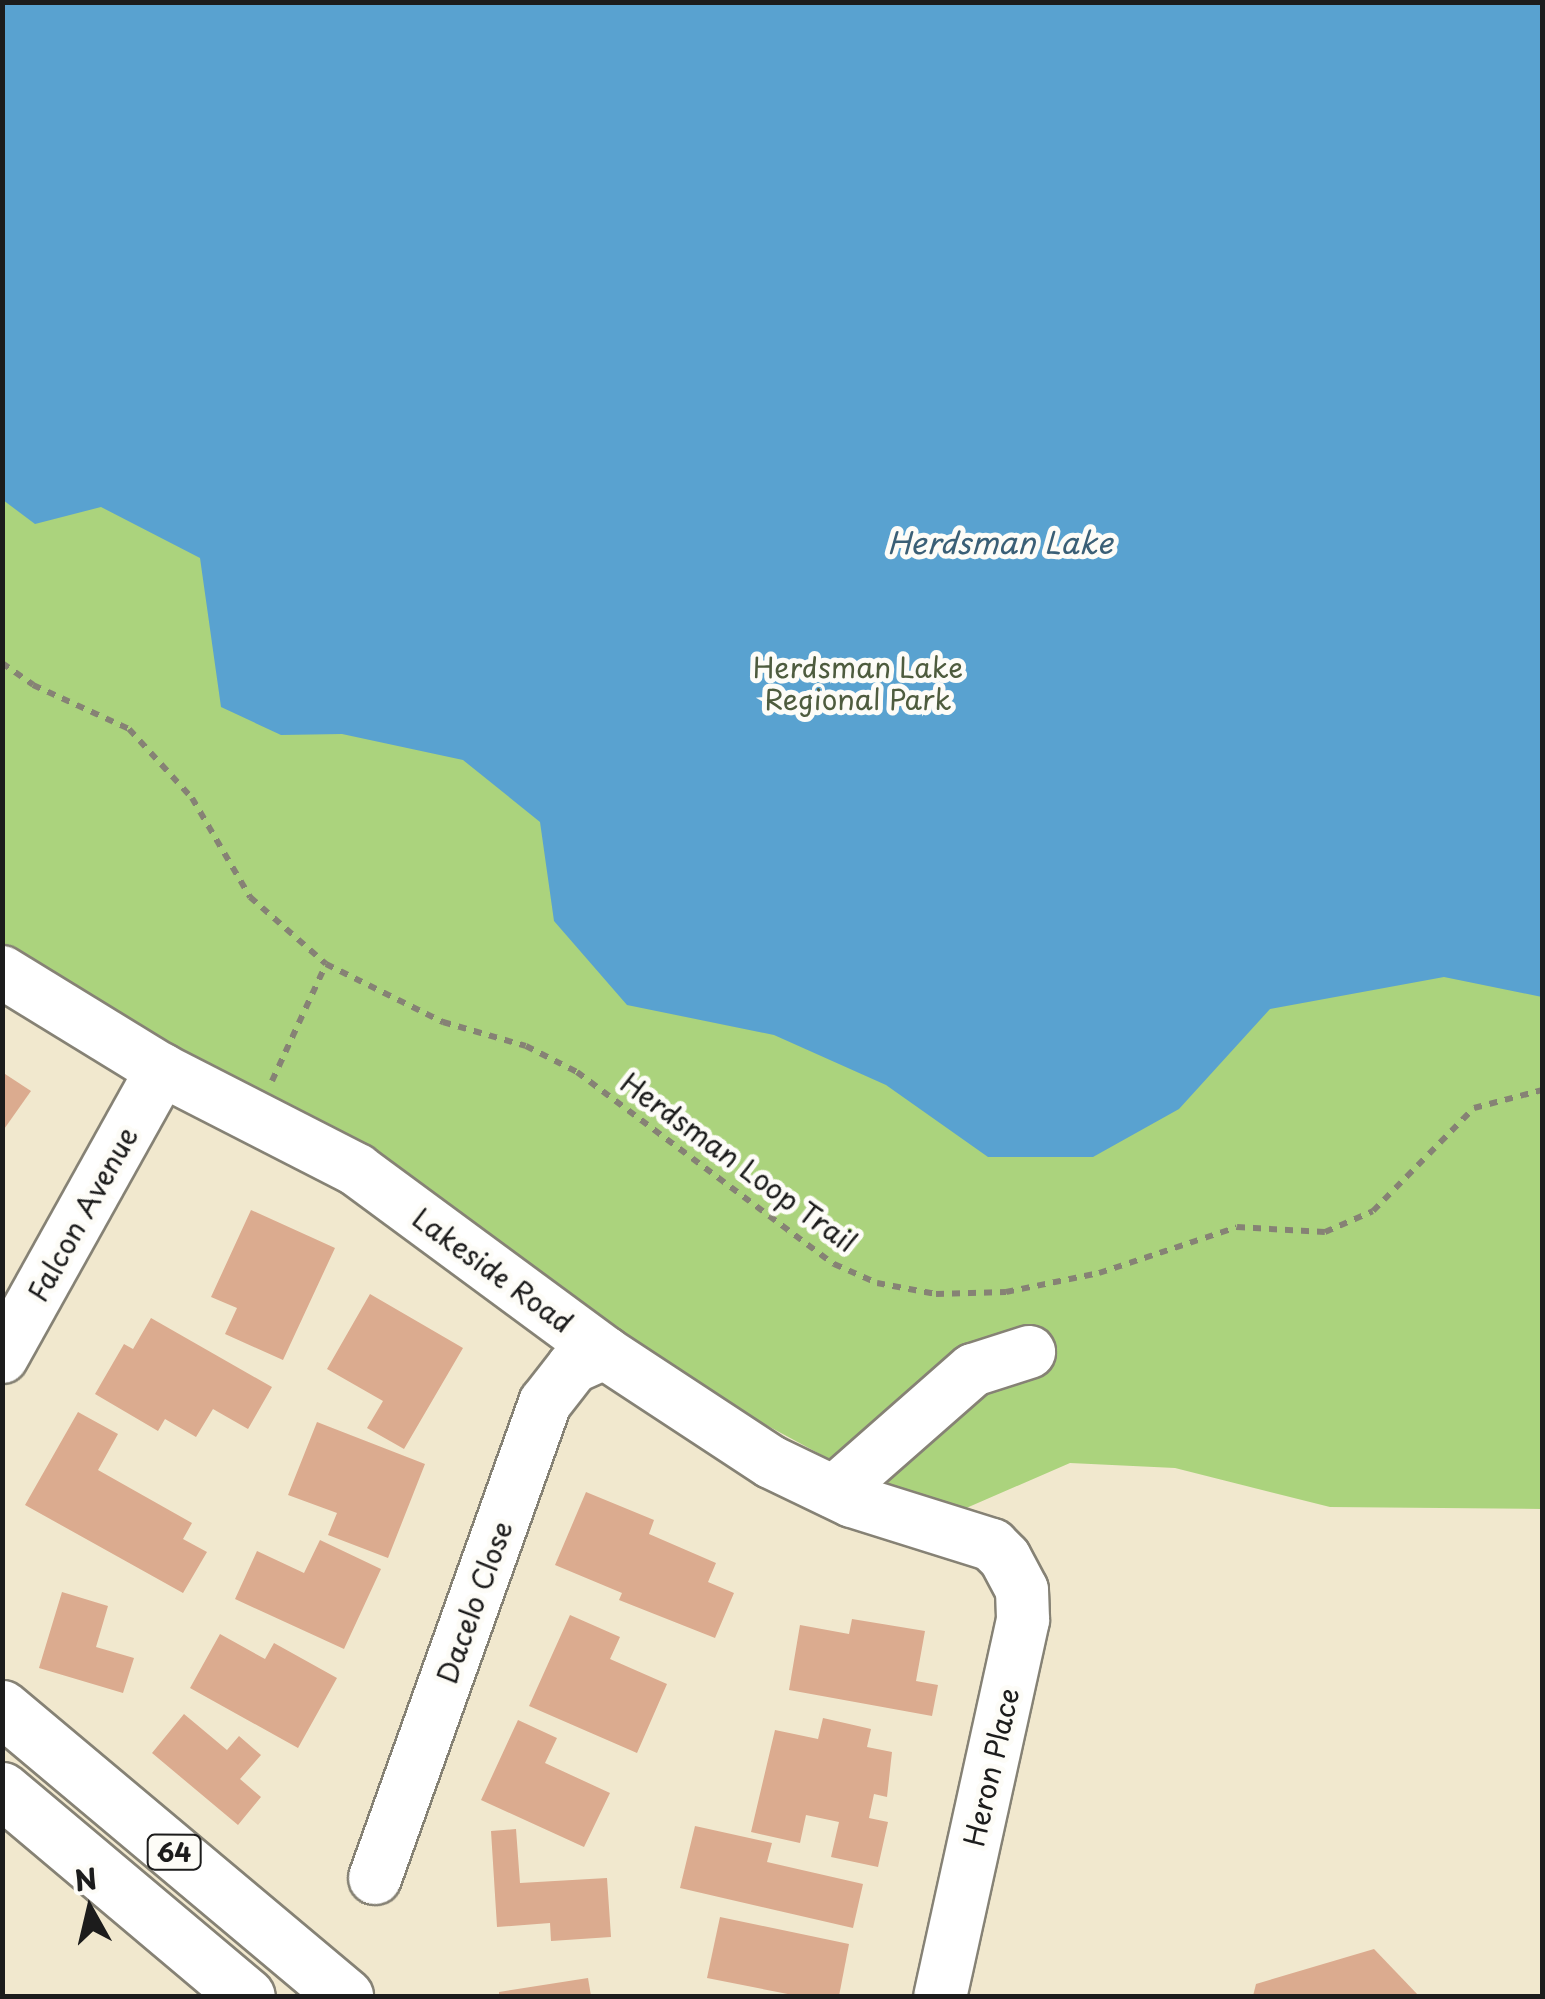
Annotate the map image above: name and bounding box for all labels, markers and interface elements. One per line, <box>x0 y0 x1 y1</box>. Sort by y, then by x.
water label: Herdsman Lake <box>887 524 1113 560</box>
park label: Herdsman Lake Regional Park <box>753 650 963 716</box>
street label: Herdsman Loop Trail <box>615 1065 863 1259</box>
street label: Falcon Avenue <box>21 1122 143 1306</box>
street label: Lakeside Road <box>406 1200 580 1340</box>
street label: Dacelo Close <box>429 1516 519 1688</box>
street label: Heron Place <box>956 1684 1026 1850</box>
road number: 64 <box>146 1832 202 1872</box>
text: N <box>72 1856 100 1902</box>
north arrow <box>40 1859 140 1959</box>

